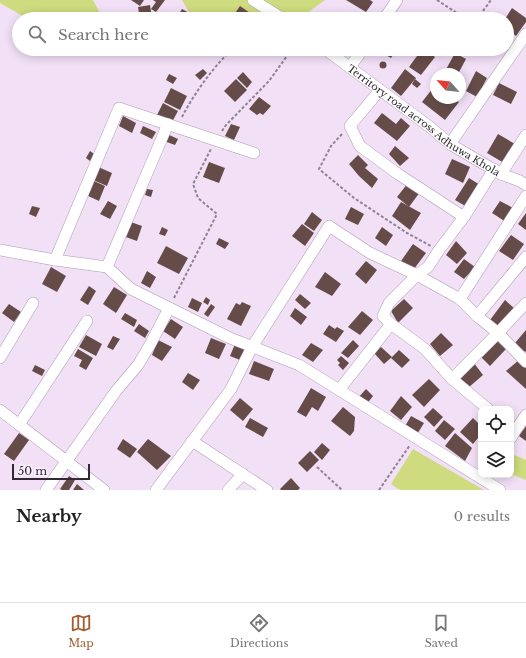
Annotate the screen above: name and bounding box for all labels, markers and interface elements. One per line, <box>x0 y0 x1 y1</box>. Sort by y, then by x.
search box <box>12 12 514 56</box>
icon: search <box>26 23 48 45</box>
text: Search here <box>58 25 149 44</box>
street label: Territory road across Adhuwa Khola <box>345 62 503 179</box>
north arrow <box>430 68 466 104</box>
map controls <box>478 406 514 478</box>
button: locate <box>478 406 514 442</box>
button: layers <box>478 442 514 478</box>
scale bar <box>12 462 90 481</box>
text: 50 m <box>18 464 47 478</box>
text: Nearby <box>16 506 82 527</box>
text: 0 results <box>454 508 510 525</box>
tab: Map <box>68 612 94 650</box>
tab: Directions <box>230 612 288 650</box>
tab: Saved <box>425 612 458 650</box>

